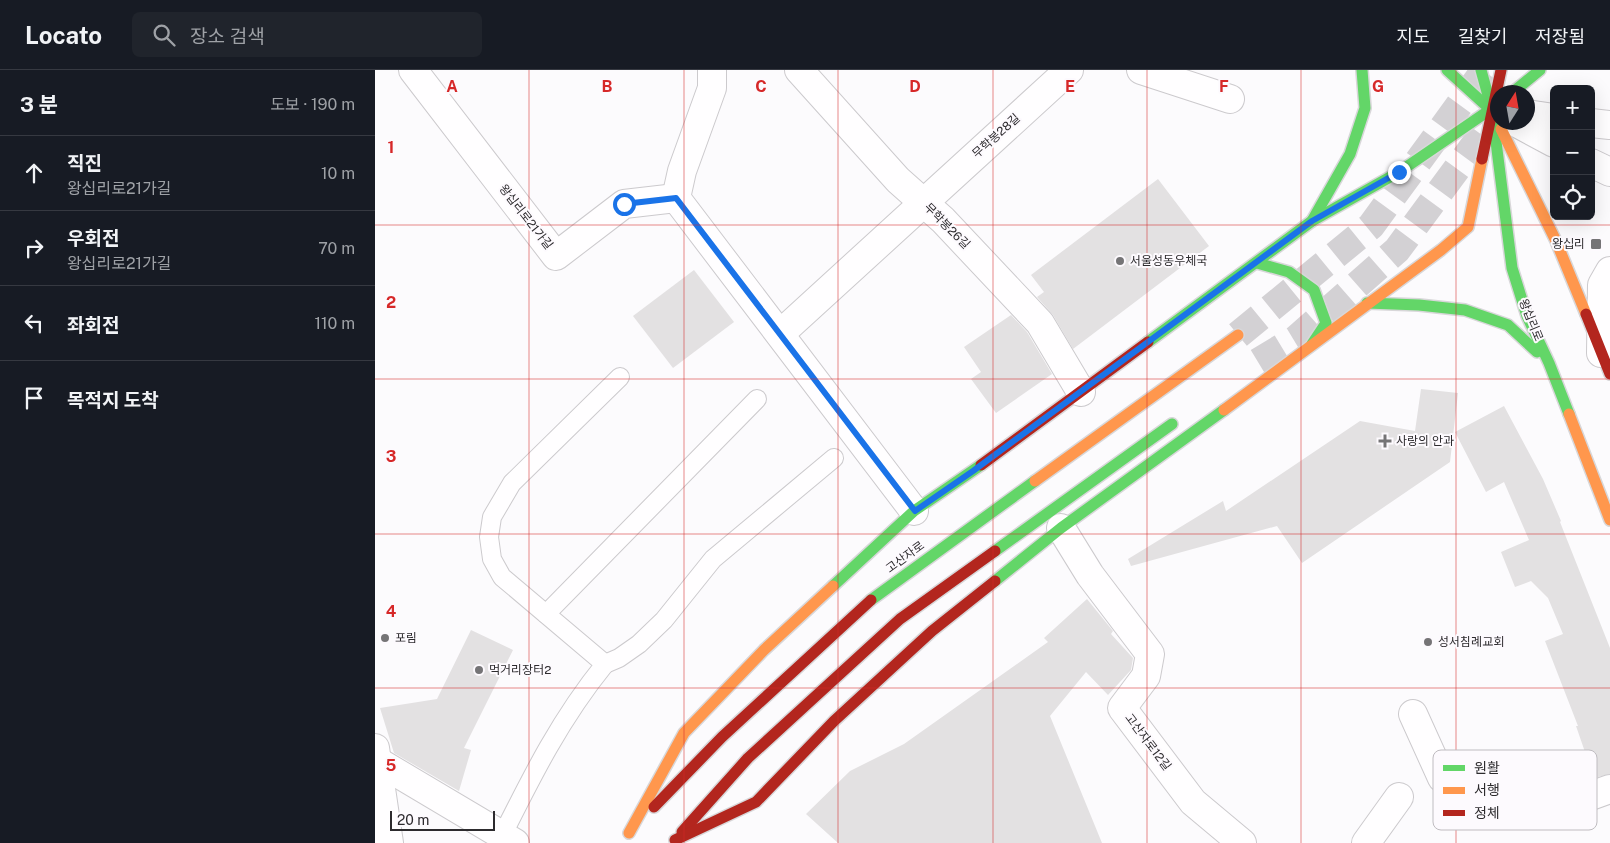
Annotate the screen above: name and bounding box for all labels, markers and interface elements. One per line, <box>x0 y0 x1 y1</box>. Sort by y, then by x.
search box <box>132 12 482 57</box>
text: Locato <box>25 21 102 49</box>
icon: search <box>150 21 178 49</box>
text: 장소 검색 <box>190 25 265 47</box>
text: 지도 <box>1397 26 1430 47</box>
text: 길찾기 <box>1458 26 1507 47</box>
text: 저장됨 <box>1535 26 1585 47</box>
text: A <box>446 77 458 96</box>
text: B <box>602 77 613 96</box>
text: C <box>755 77 767 96</box>
text: D <box>909 77 921 96</box>
text: E <box>1065 77 1075 96</box>
text: F <box>1219 77 1229 96</box>
text: G <box>1372 77 1384 96</box>
north arrow <box>1490 85 1535 130</box>
map controls <box>1550 85 1595 220</box>
button: + <box>1550 85 1595 130</box>
text: 3 분 <box>20 92 58 117</box>
text: 도보 · 190 m <box>270 95 355 114</box>
street label: 무학봉28길 <box>969 111 1023 161</box>
button: − <box>1550 130 1595 175</box>
text: 1 <box>388 138 394 157</box>
text: 직진 <box>67 152 102 174</box>
icon: ahead <box>20 159 48 187</box>
route end <box>1388 161 1411 184</box>
text: 10 m <box>321 164 355 183</box>
button: locate <box>1550 175 1595 220</box>
text: 왕십리로21가길 <box>67 179 171 198</box>
street label: 왕십리로21가길 <box>496 182 556 252</box>
route start <box>613 193 636 216</box>
street label: 무학봉26길 <box>921 200 973 252</box>
text: 우회전 <box>67 227 119 249</box>
icon: right <box>20 234 48 262</box>
place label: 왕십리 <box>1552 237 1585 251</box>
marker: 왕십리 <box>1589 237 1603 251</box>
text: 70 m <box>318 239 355 258</box>
text: 왕십리로21가길 <box>67 254 171 273</box>
place label: 서울성동우체국 <box>1130 254 1207 268</box>
marker: 서울성동우체국 <box>1114 255 1126 267</box>
text: 2 <box>386 293 396 312</box>
street label: 왕십리로 <box>1516 297 1546 343</box>
icon: left <box>20 309 48 337</box>
text: 좌회전 <box>67 314 119 336</box>
text: 110 m <box>314 314 355 333</box>
icon: arrive <box>20 384 48 412</box>
text: 목적지 도착 <box>67 389 159 411</box>
marker: 사랑의 안과 <box>1378 434 1392 448</box>
place label: 사랑의 안과 <box>1396 434 1454 448</box>
text: 3 <box>386 447 396 466</box>
street label: 고산자로 <box>883 538 927 576</box>
text: 4 <box>386 602 397 621</box>
place label: 포림 <box>395 631 417 645</box>
marker: 포림 <box>379 632 391 644</box>
place label: 성서침례교회 <box>1438 635 1504 649</box>
marker: 성서침례교회 <box>1422 636 1434 648</box>
place label: 먹거리장터2 <box>489 663 551 677</box>
marker: 먹거리장터2 <box>473 664 485 676</box>
street label: 고산자로12길 <box>1122 711 1174 773</box>
legend <box>1433 750 1597 830</box>
text: 5 <box>386 756 397 775</box>
text: 원활 <box>1474 760 1500 776</box>
text: 서행 <box>1474 782 1500 798</box>
text: 정체 <box>1474 805 1500 821</box>
scale bar <box>390 808 495 831</box>
text: 20 m <box>397 812 429 828</box>

